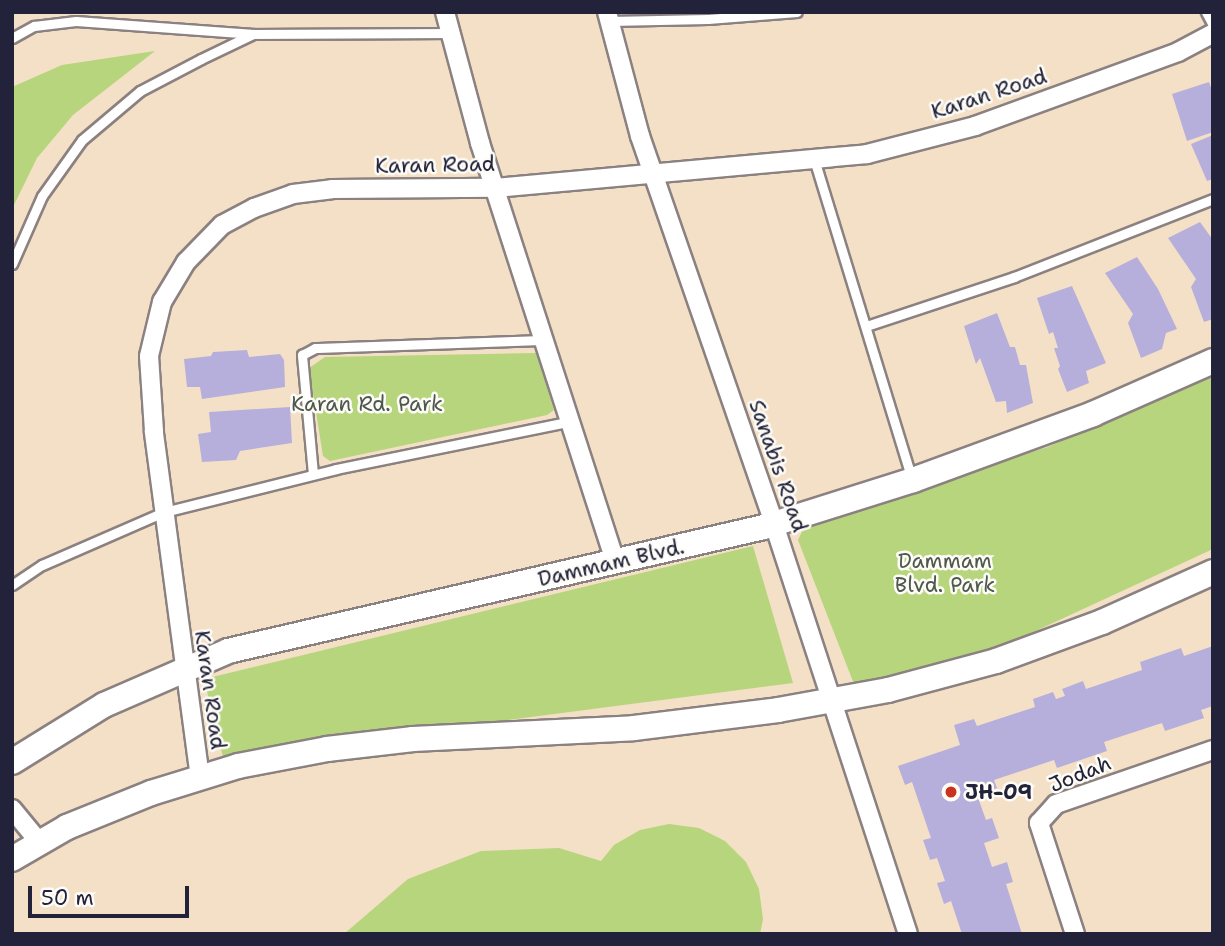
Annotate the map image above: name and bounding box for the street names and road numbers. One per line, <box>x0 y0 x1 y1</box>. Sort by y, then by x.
street label: Karan Road <box>928 63 1050 125</box>
street label: Karan Road <box>375 151 495 179</box>
street label: Sanabis Road <box>744 397 812 535</box>
street label: Dammam Blvd. <box>535 534 687 592</box>
street label: Karan Road <box>189 629 231 751</box>
street label: Jodah <box>1045 750 1115 798</box>

